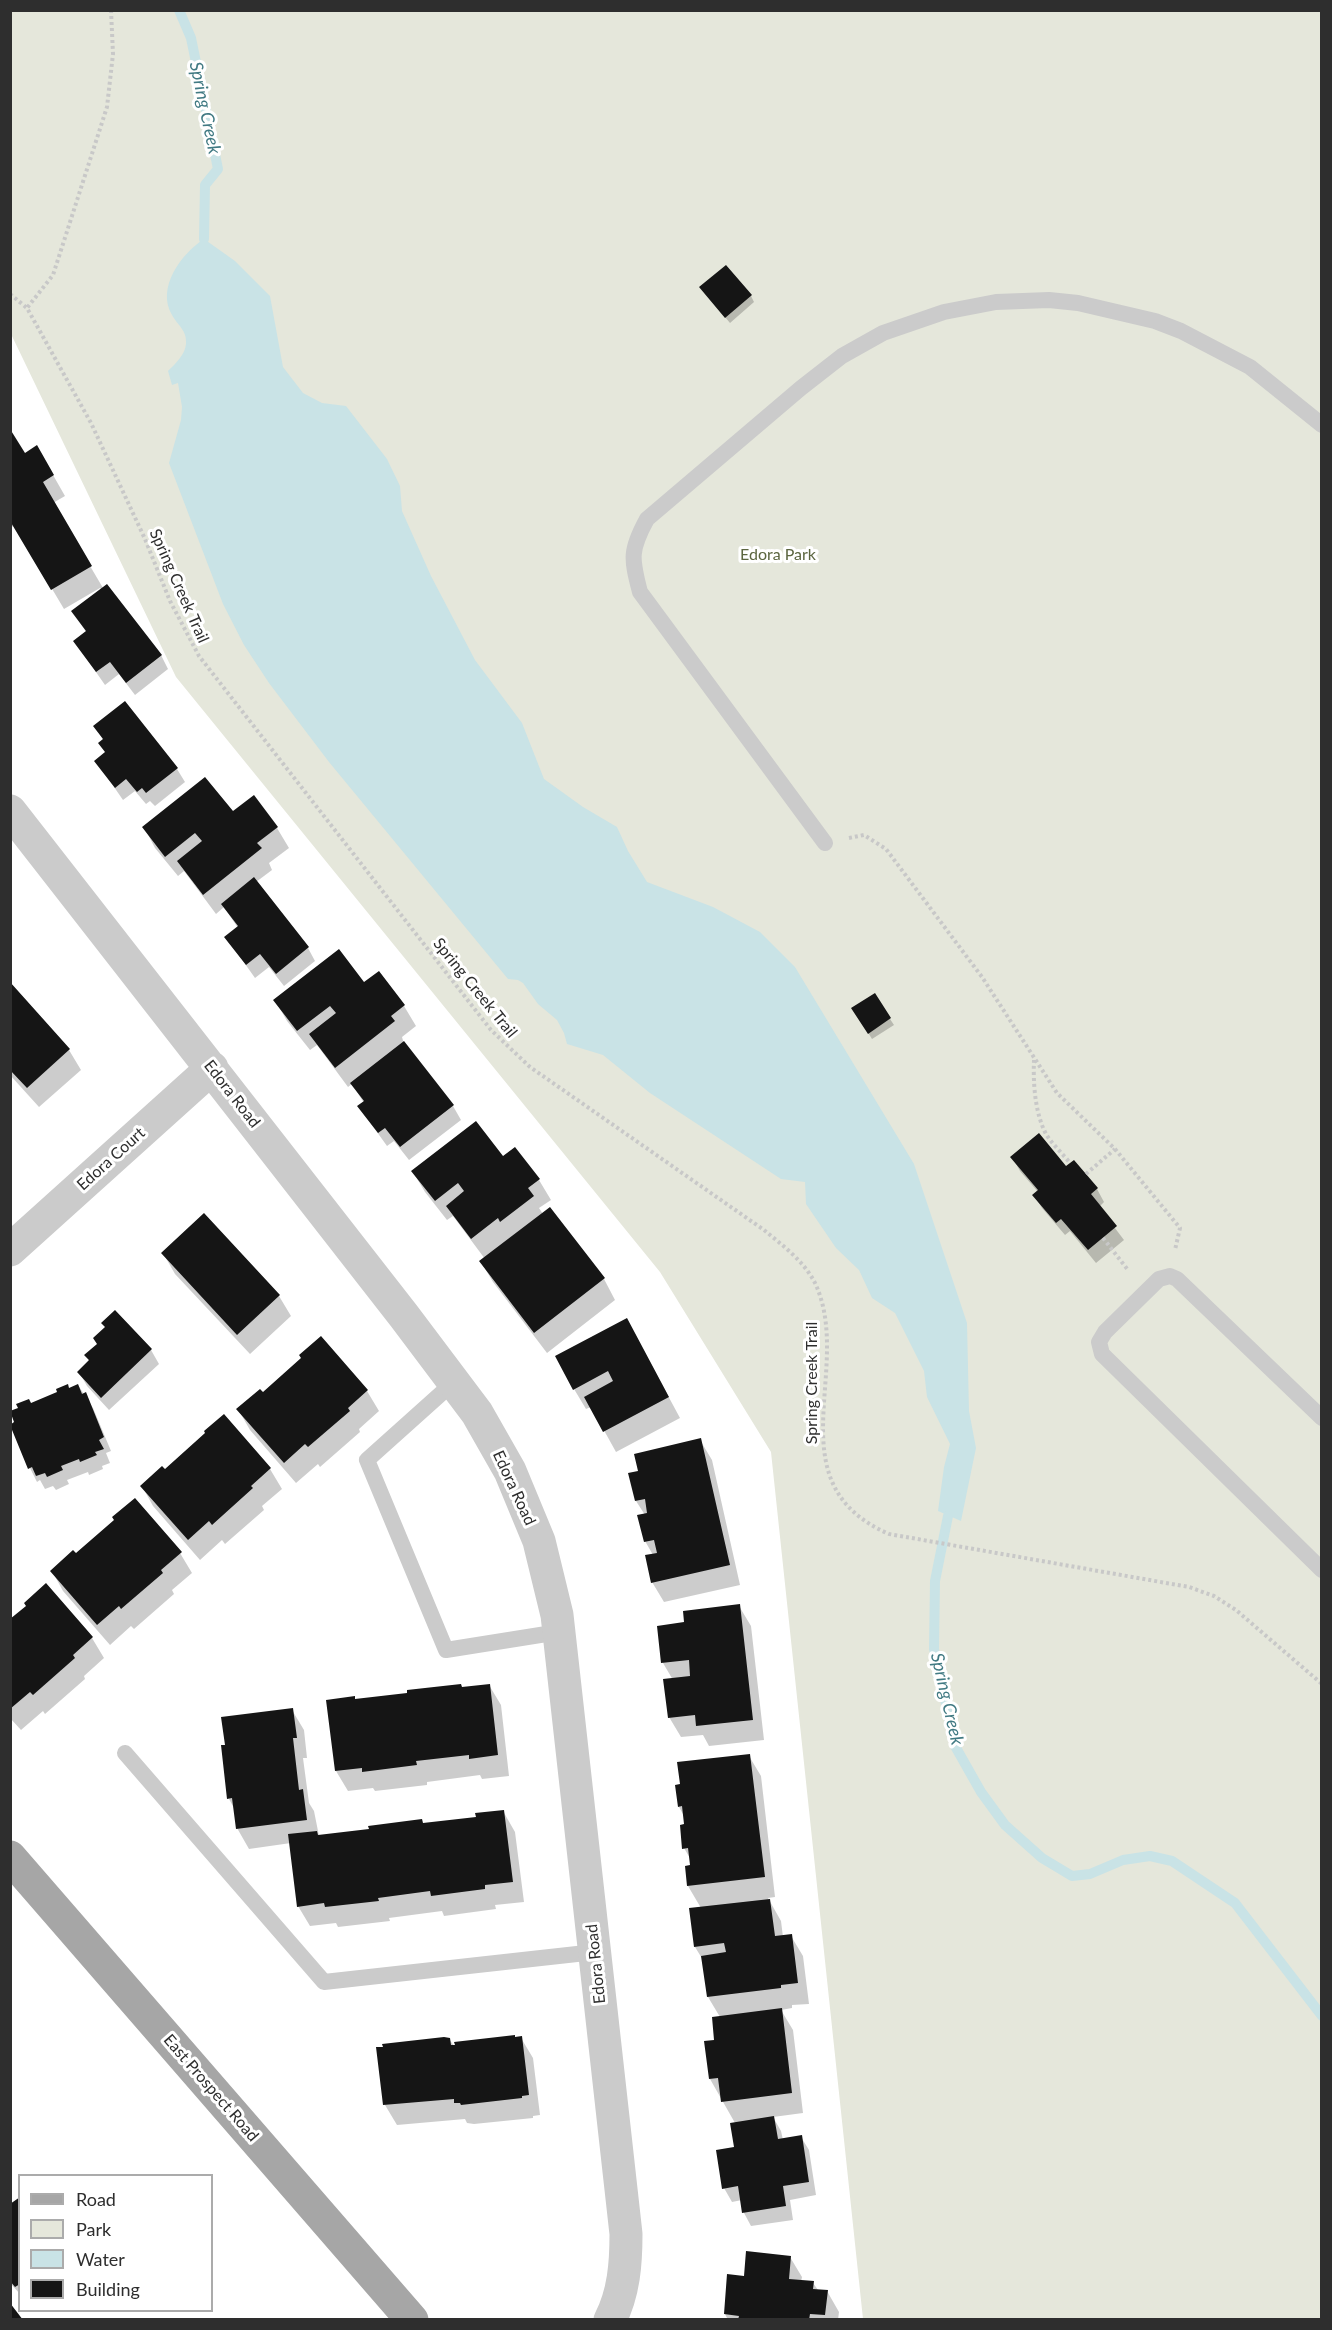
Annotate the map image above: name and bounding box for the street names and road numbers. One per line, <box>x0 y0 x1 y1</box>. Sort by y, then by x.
street label: Spring Creek Trail <box>145 526 213 646</box>
street label: Spring Creek Trail <box>429 934 521 1042</box>
street label: Edora Road <box>200 1057 264 1131</box>
street label: Edora Court <box>73 1124 149 1194</box>
street label: Spring Creek Trail <box>802 1322 822 1444</box>
street label: Edora Road <box>488 1448 540 1528</box>
street label: Edora Road <box>582 1923 610 2005</box>
street label: East Prospect Road <box>159 2031 263 2145</box>

